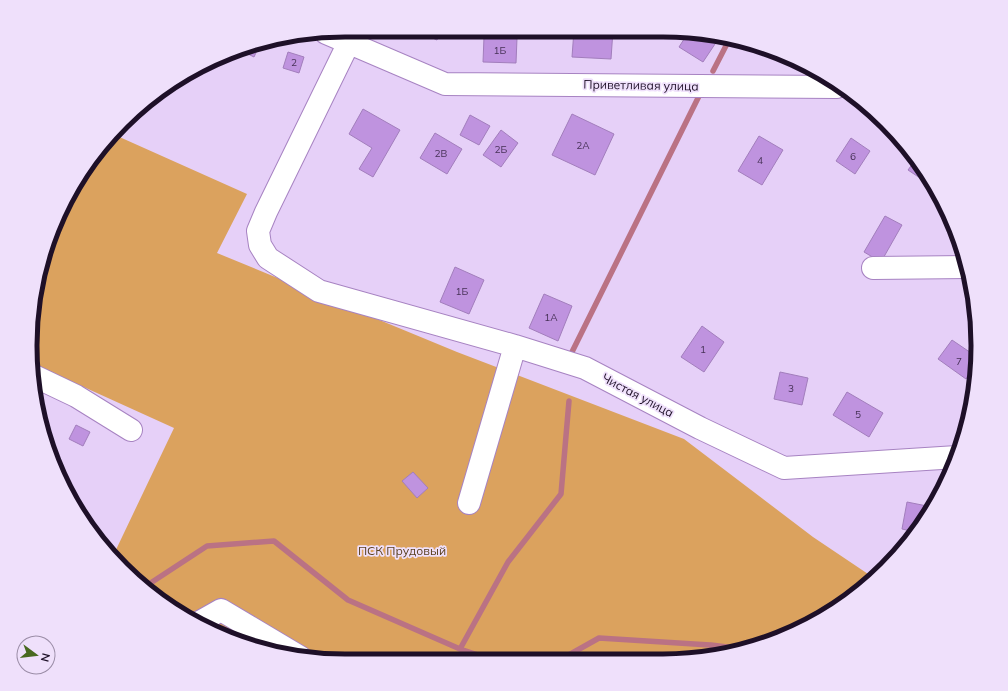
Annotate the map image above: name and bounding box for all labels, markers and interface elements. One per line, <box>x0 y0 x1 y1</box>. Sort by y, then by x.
house number: 1Б <box>494 44 507 57</box>
house number: 2 <box>291 56 297 69</box>
street label: Приветливая улица <box>583 76 699 94</box>
house number: 2А <box>576 139 590 152</box>
house number: 2Б <box>495 143 508 156</box>
house number: 2В <box>435 147 448 160</box>
house number: 6 <box>850 150 856 163</box>
house number: 4 <box>757 154 763 167</box>
house number: 1Б <box>456 285 469 298</box>
house number: 1А <box>544 311 558 324</box>
house number: 1 <box>700 343 706 356</box>
house number: 7 <box>956 355 962 368</box>
street label: Чистая улица <box>600 370 676 420</box>
house number: 3 <box>788 382 794 395</box>
house number: 5 <box>855 408 861 421</box>
park label: ПСК Прудовый <box>358 543 446 558</box>
north arrow <box>16 635 56 675</box>
text: N <box>38 652 53 663</box>

